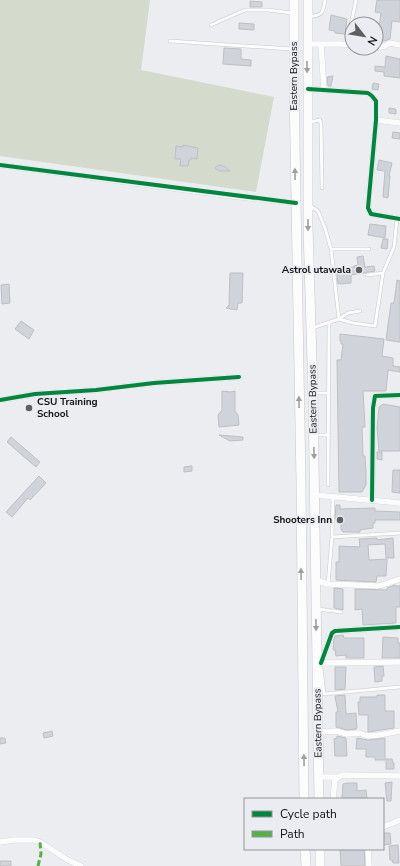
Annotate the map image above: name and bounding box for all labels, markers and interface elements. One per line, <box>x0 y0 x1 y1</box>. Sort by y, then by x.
north arrow <box>344 16 384 56</box>
text: N <box>364 34 381 48</box>
street label: Eastern Bypass <box>287 41 301 111</box>
one-way arrow <box>304 61 310 74</box>
one-way arrow <box>292 167 298 180</box>
one-way arrow <box>305 219 311 232</box>
place label: Astrol utawala <box>282 263 351 277</box>
marker: Astrol utawala <box>354 265 364 275</box>
street label: Eastern Bypass <box>305 364 321 434</box>
place label: CSU Training School <box>37 395 98 421</box>
one-way arrow <box>296 395 302 408</box>
marker: CSU Training School <box>24 403 34 413</box>
one-way arrow <box>311 447 317 460</box>
place label: Shooters Inn <box>273 513 332 527</box>
marker: Shooters Inn <box>335 515 345 525</box>
one-way arrow <box>298 567 304 580</box>
one-way arrow <box>313 619 319 632</box>
street label: Eastern Bypass <box>310 688 326 758</box>
one-way arrow <box>301 753 307 766</box>
legend <box>244 798 384 850</box>
text: Cycle path <box>280 806 337 822</box>
text: Path <box>280 826 305 842</box>

